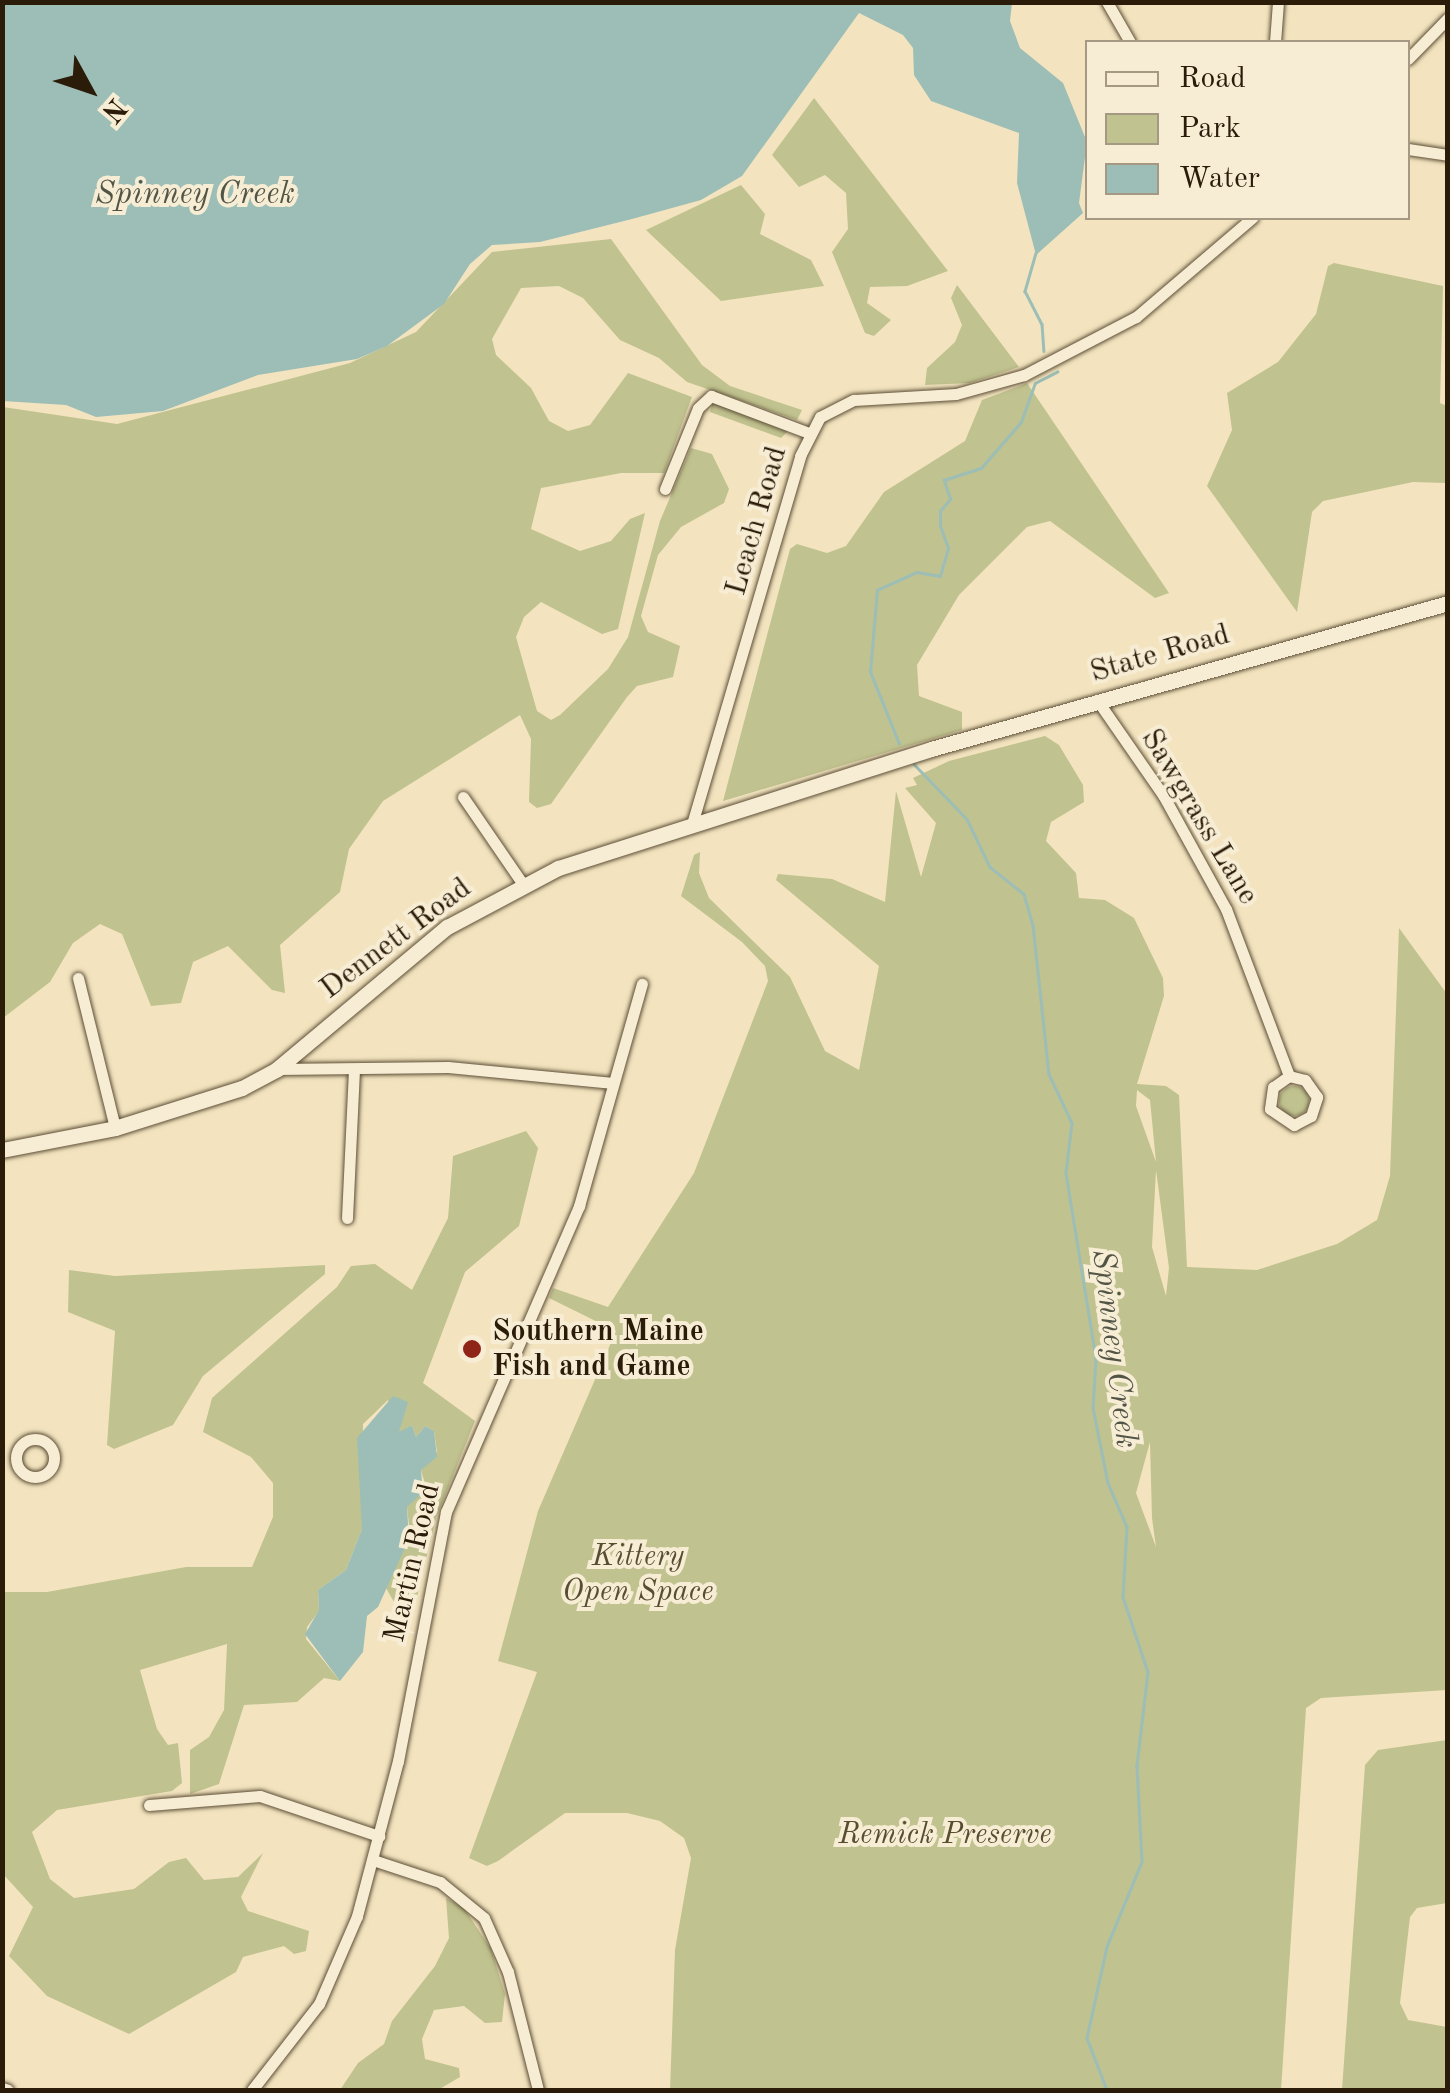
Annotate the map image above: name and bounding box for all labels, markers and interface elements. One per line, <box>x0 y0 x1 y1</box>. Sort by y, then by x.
north arrow <box>40 40 140 140</box>
legend <box>1085 40 1410 220</box>
text: Road <box>1179 64 1246 94</box>
text: N <box>95 92 131 126</box>
text: Park <box>1179 114 1241 144</box>
text: Water <box>1179 164 1260 194</box>
water label: Spinney Creek <box>95 176 295 214</box>
street label: Leach Road <box>719 442 795 600</box>
street label: State Road <box>1086 617 1234 691</box>
street label: Sawgrass Lane <box>1132 723 1266 911</box>
street label: Dennett Road <box>313 871 479 1007</box>
water label: Spinney Creek <box>1082 1247 1144 1451</box>
place label: Southern Maine Fish and Game <box>492 1314 704 1384</box>
marker: Southern Maine Fish and Game <box>461 1338 483 1360</box>
street label: Martin Road <box>377 1480 449 1646</box>
park label: Kittery Open Space <box>562 1539 714 1610</box>
park label: Remick Preserve <box>839 1817 1051 1853</box>

